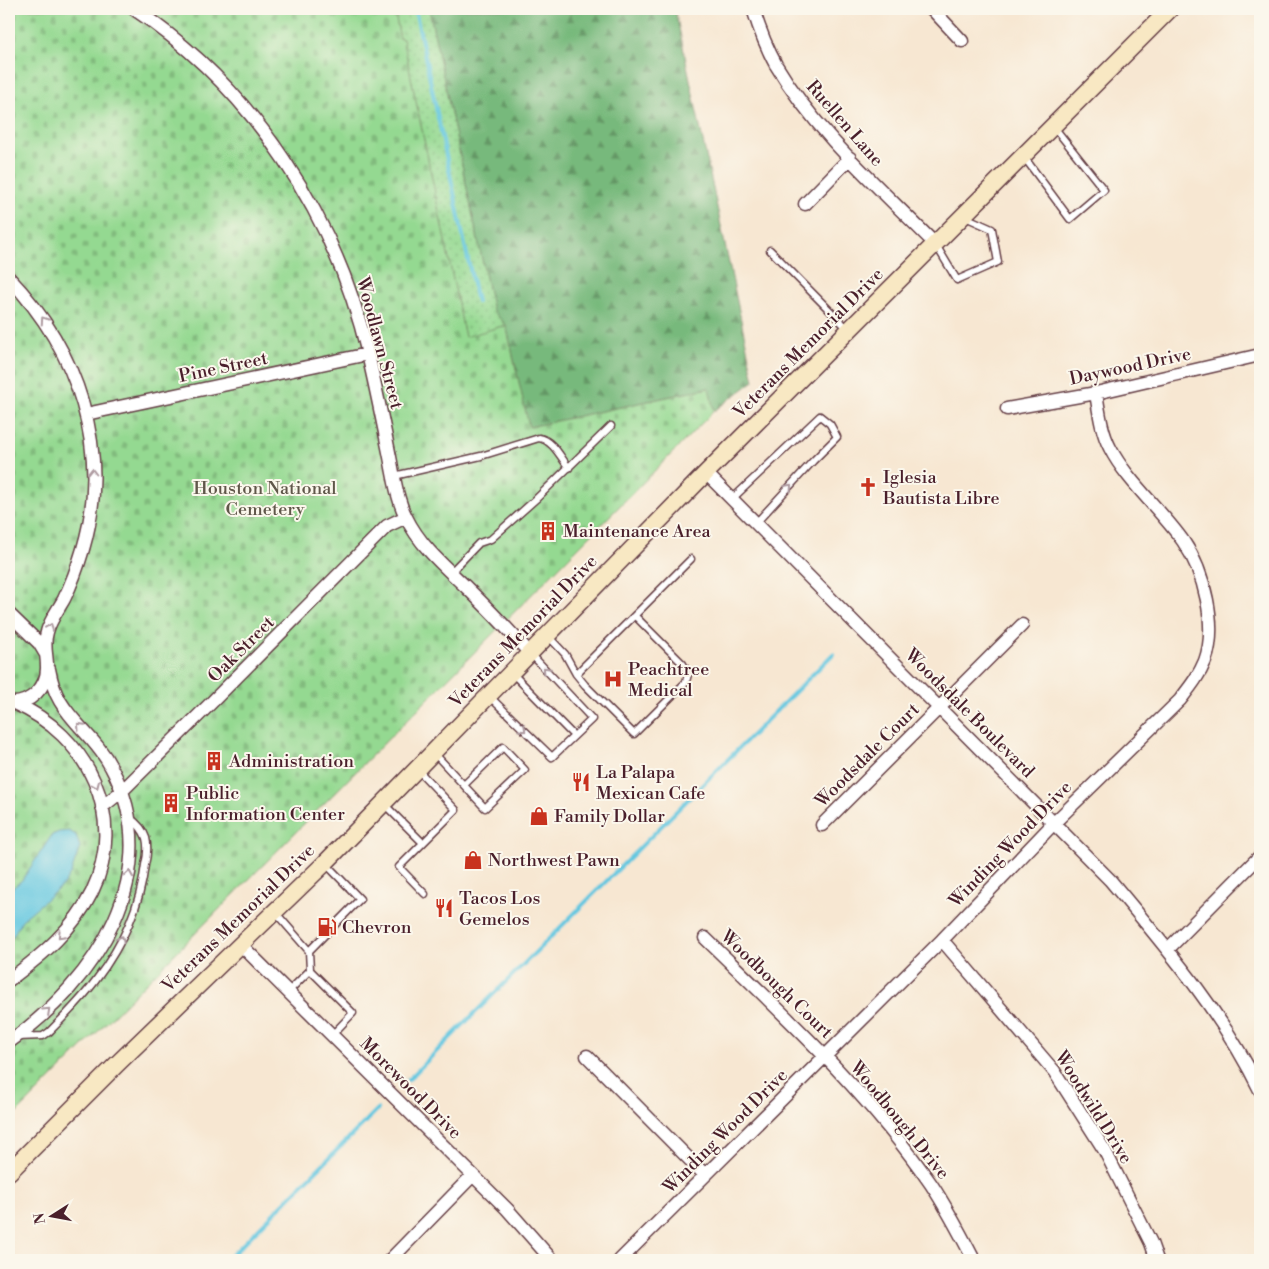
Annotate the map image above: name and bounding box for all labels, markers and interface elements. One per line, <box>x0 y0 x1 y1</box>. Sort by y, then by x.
street label: Ruellen Lane <box>801 75 888 171</box>
street label: Veterans Memorial Drive <box>727 263 889 424</box>
street label: Woodlawn Street <box>351 274 408 412</box>
one-way arrow <box>41 316 50 325</box>
street label: Daywood Drive <box>1067 342 1193 391</box>
street label: Pine Street <box>176 347 270 388</box>
place label: Iglesia Bautista Libre <box>882 466 1000 510</box>
one-way arrow <box>87 468 97 476</box>
church icon: Iglesia Bautista Libre <box>857 476 879 498</box>
park label: Houston National Cemetery <box>193 477 337 521</box>
one-way arrow <box>783 483 792 492</box>
building icon: Maintenance Area <box>537 520 559 542</box>
place label: Maintenance Area <box>563 520 712 543</box>
street label: Veterans Memorial Drive <box>444 550 602 713</box>
street label: Oak Street <box>203 611 280 688</box>
one-way arrow <box>43 623 54 632</box>
street label: Woodsdale Boulevard <box>899 643 1040 784</box>
place label: Peachtree Medical <box>628 658 709 702</box>
one-way arrow <box>543 667 552 676</box>
hospital icon: Peachtree Medical <box>602 668 624 690</box>
street label: Woodsdale Court <box>810 698 925 813</box>
one-way arrow <box>77 723 86 732</box>
one-way arrow <box>517 723 526 732</box>
building icon: Administration <box>203 750 225 772</box>
place label: Administration <box>228 750 354 773</box>
place label: La Palapa Mexican Cafe <box>596 761 705 805</box>
restaurant icon: La Palapa Mexican Cafe <box>570 771 592 793</box>
street label: Winding Wood Drive <box>943 776 1077 913</box>
one-way arrow <box>89 780 100 789</box>
place label: Public Information Center <box>186 782 345 826</box>
building icon: Public Information Center <box>160 792 182 814</box>
shop icon: Family Dollar <box>528 805 550 827</box>
place label: Family Dollar <box>554 805 665 828</box>
street label: Veterans Memorial Drive <box>156 839 320 998</box>
shop icon: Northwest Pawn <box>462 849 484 871</box>
place label: Northwest Pawn <box>488 849 620 872</box>
one-way arrow <box>124 870 134 879</box>
place label: Tacos Los Gemelos <box>459 887 541 931</box>
restaurant icon: Tacos Los Gemelos <box>433 897 455 919</box>
fuel station icon: Chevron <box>316 916 338 938</box>
place label: Chevron <box>342 916 412 939</box>
street label: Woodbough Court <box>715 924 838 1044</box>
one-way arrow <box>58 929 67 938</box>
one-way arrow <box>115 935 125 944</box>
one-way arrow <box>41 1008 50 1017</box>
street label: Morewood Drive <box>355 1033 466 1144</box>
street label: Woodwild Drive <box>1049 1046 1138 1168</box>
street label: Woodbough Drive <box>844 1056 954 1184</box>
street label: Winding Wood Drive <box>657 1064 793 1199</box>
north arrow <box>28 1192 78 1242</box>
text: N <box>30 1211 50 1225</box>

